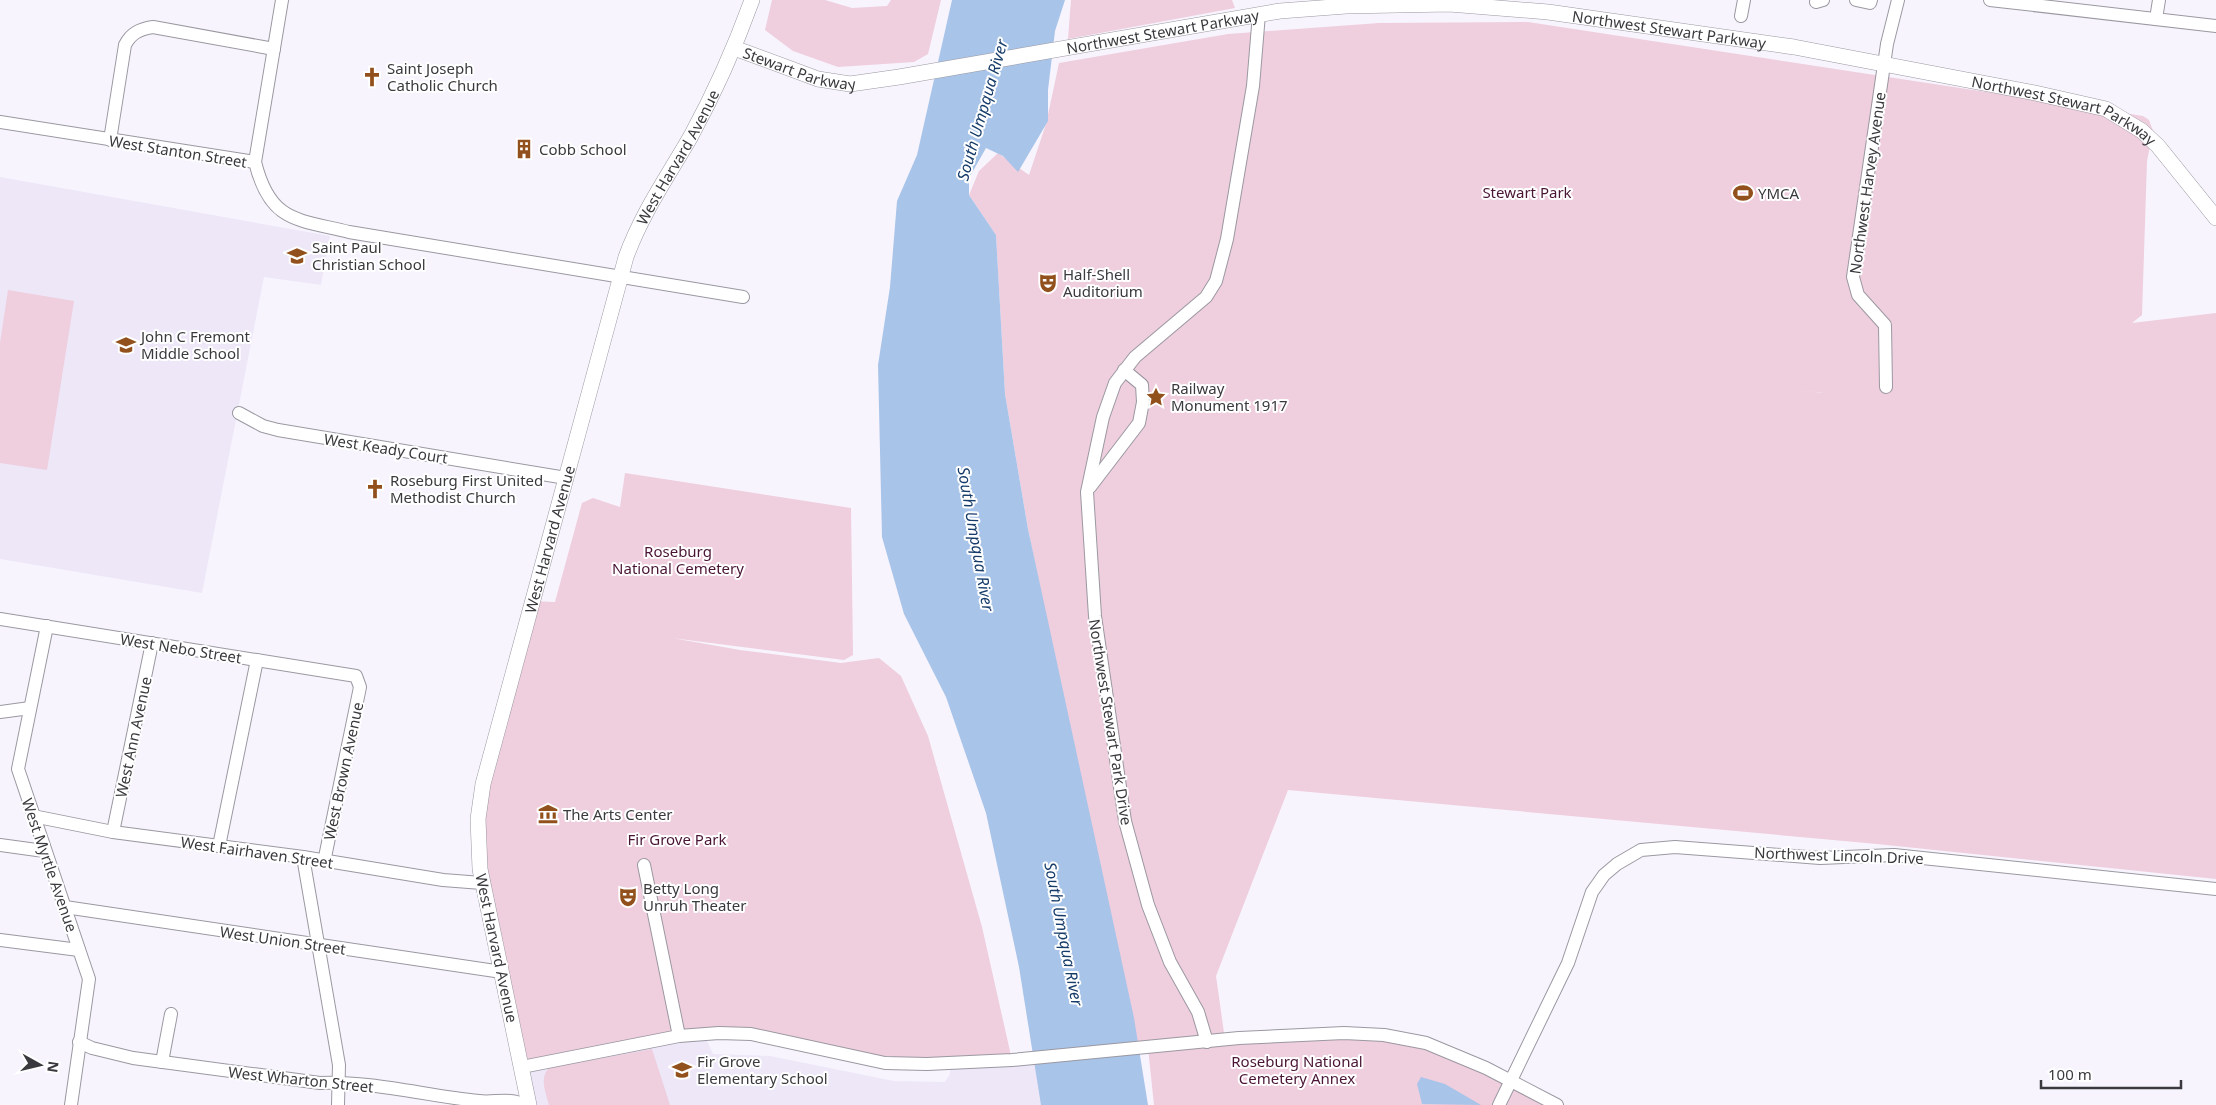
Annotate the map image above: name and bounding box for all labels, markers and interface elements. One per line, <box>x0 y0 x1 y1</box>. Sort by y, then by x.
street label: Northwest Stewart Parkway <box>1065 5 1261 58</box>
street label: Northwest Stewart Parkway <box>1571 6 1768 53</box>
water label: South Umpqua River <box>951 36 1013 183</box>
street label: Stewart Parkway <box>740 42 857 94</box>
place label: Saint Joseph Catholic Church <box>387 58 498 95</box>
church icon: Saint Joseph Catholic Church <box>361 66 383 88</box>
street label: Northwest Stewart Parkway <box>1970 71 2161 150</box>
street label: West Harvard Avenue <box>632 86 723 228</box>
street label: Northwest Harvey Avenue <box>1844 91 1890 275</box>
street label: West Stanton Street <box>108 130 249 172</box>
building icon: Cobb School <box>513 138 535 160</box>
place label: Cobb School <box>539 139 627 159</box>
park label: Stewart Park <box>1482 182 1572 202</box>
sports icon: YMCA <box>1732 182 1754 204</box>
place label: YMCA <box>1758 183 1800 203</box>
place label: Saint Paul Christian School <box>312 237 426 274</box>
school or university icon: Saint Paul Christian School <box>286 245 308 267</box>
place label: Half-Shell Auditorium <box>1063 264 1143 301</box>
theatre icon: Half-Shell Auditorium <box>1037 272 1059 294</box>
place label: John C Fremont Middle School <box>139 326 251 363</box>
school or university icon: John C Fremont Middle School <box>115 334 137 356</box>
place label: Railway Monument 1917 <box>1171 378 1288 415</box>
place icon: Railway Monument 1917 <box>1145 386 1167 408</box>
street label: West Keady Court <box>323 428 450 468</box>
street label: West Harvard Avenue <box>520 463 579 615</box>
water label: South Umpqua River <box>952 465 1000 613</box>
place label: Roseburg First United Methodist Church <box>390 470 543 507</box>
church icon: Roseburg First United Methodist Church <box>364 478 386 500</box>
park label: Roseburg National Cemetery <box>612 541 744 578</box>
street label: Northwest Stewart Park Drive <box>1085 618 1137 826</box>
street label: West Nebo Street <box>119 629 244 668</box>
street label: West Ann Avenue <box>110 675 156 799</box>
street label: West Brown Avenue <box>319 700 367 842</box>
street label: West Myrtle Avenue <box>18 795 82 935</box>
museum icon: The Arts Center <box>537 803 559 825</box>
place label: The Arts Center <box>563 804 673 824</box>
park label: Fir Grove Park <box>627 829 727 849</box>
street label: West Fairhaven Street <box>180 831 335 873</box>
street label: Northwest Lincoln Drive <box>1754 842 1924 868</box>
water label: South Umpqua River <box>1039 860 1089 1008</box>
street label: West Harvard Avenue <box>471 872 523 1024</box>
place label: Betty Long Unruh Theater <box>643 878 746 915</box>
theatre icon: Betty Long Unruh Theater <box>617 886 639 908</box>
street label: West Union Street <box>219 921 348 959</box>
north arrow <box>15 1040 65 1090</box>
place label: Fir Grove Elementary School <box>697 1051 828 1088</box>
park label: Roseburg National Cemetery Annex <box>1231 1051 1363 1088</box>
scale bar <box>2041 1058 2181 1090</box>
school or university icon: Fir Grove Elementary School <box>671 1059 693 1081</box>
text: N <box>43 1060 64 1074</box>
street label: West Wharton Street <box>227 1061 375 1097</box>
text: 100 m <box>2048 1064 2092 1084</box>

